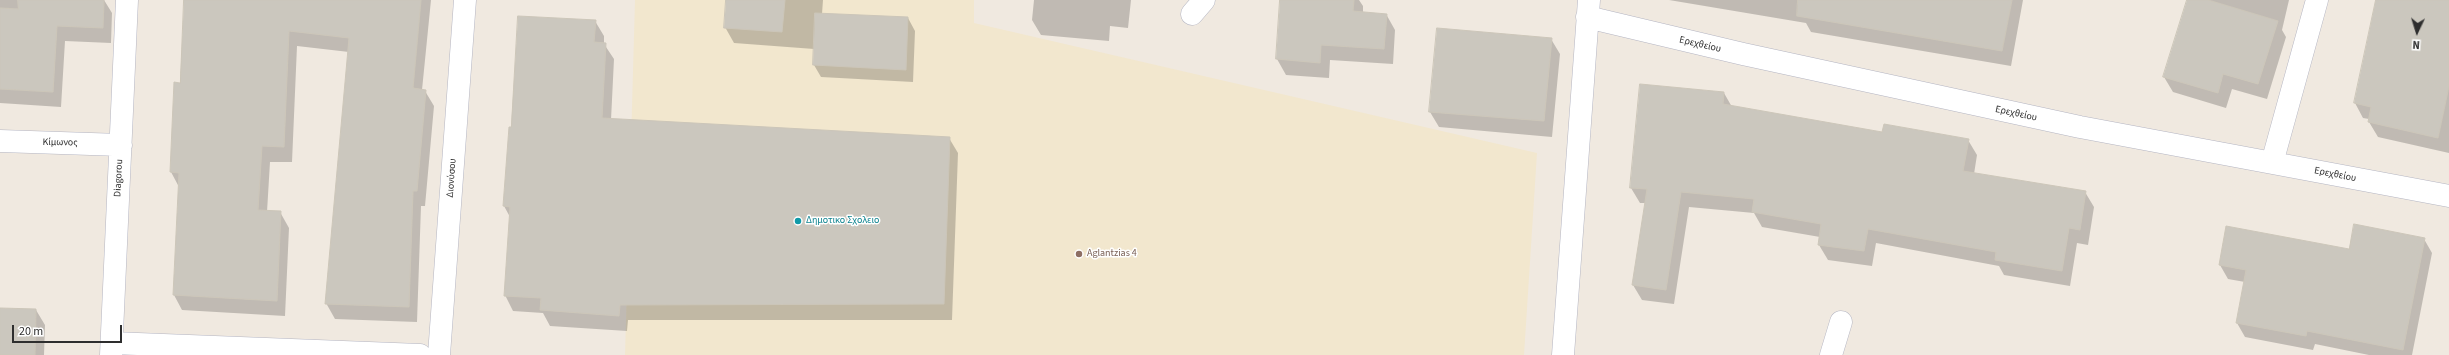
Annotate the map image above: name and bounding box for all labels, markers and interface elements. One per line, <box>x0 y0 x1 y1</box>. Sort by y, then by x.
north arrow <box>2397 12 2437 52</box>
street label: Ερεχθείου <box>1678 34 1722 56</box>
text: N <box>2412 37 2420 52</box>
street label: Ερεχθείου <box>1994 104 2038 124</box>
street label: Κίμωνος <box>42 137 78 149</box>
street label: Διονύσου <box>445 158 459 198</box>
street label: Diagorou <box>112 159 126 197</box>
street label: Ερεχθείου <box>2313 165 2357 185</box>
place label: Δημοτικο Σχολειο <box>806 215 879 227</box>
marker: Δημοτικο Σχολειο <box>793 216 803 226</box>
place label: Aglantzias 4 <box>1087 248 1137 260</box>
marker: Aglantzias 4 <box>1074 249 1084 259</box>
scale bar <box>14 317 124 343</box>
text: 20 m <box>19 323 43 340</box>

